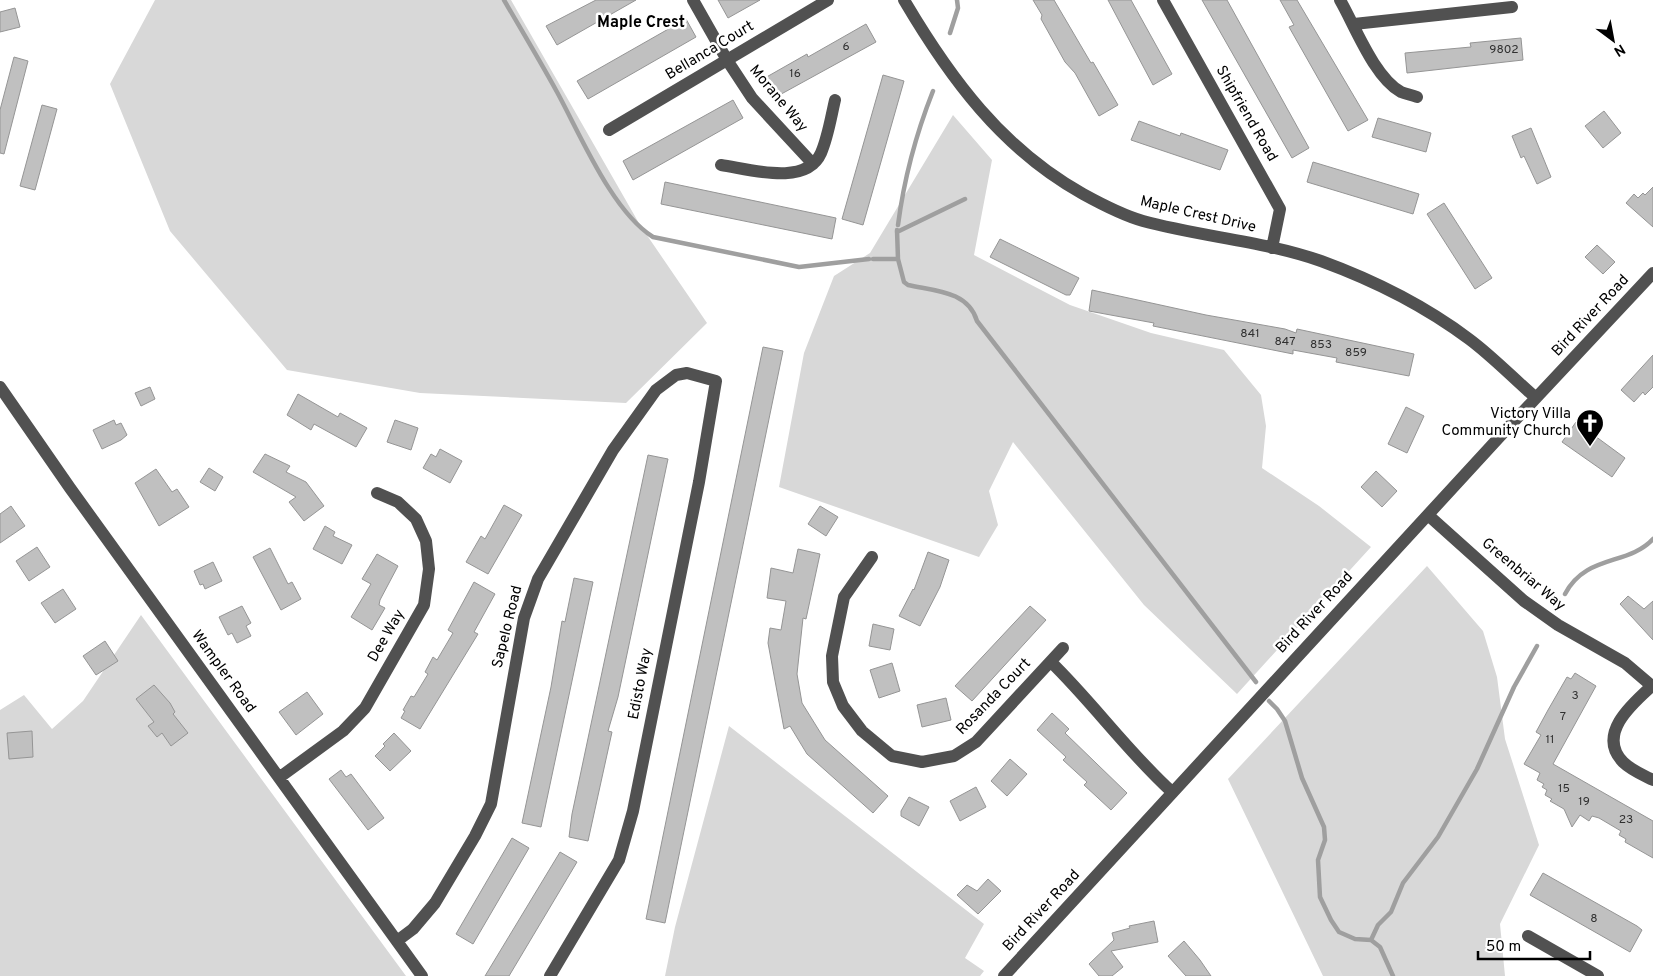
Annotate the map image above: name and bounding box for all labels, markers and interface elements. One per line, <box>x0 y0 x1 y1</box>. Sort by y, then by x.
district label: Maple Crest <box>597 13 685 33</box>
north arrow <box>1588 15 1638 65</box>
street label: Bellanca Court <box>662 17 758 85</box>
house number: 6 <box>842 39 850 55</box>
text: N <box>1610 40 1628 60</box>
house number: 9802 <box>1489 42 1519 58</box>
street label: Morane Way <box>744 61 812 137</box>
street label: Shipfriend Road <box>1211 63 1281 165</box>
house number: 16 <box>789 66 801 82</box>
street label: Maple Crest Drive <box>1138 192 1258 238</box>
street label: Bird River Road <box>1548 271 1634 361</box>
house number: 841 <box>1240 326 1260 342</box>
house number: 847 <box>1275 334 1295 350</box>
house number: 853 <box>1310 337 1332 353</box>
house number: 859 <box>1345 345 1367 361</box>
place label: Victory Villa Community Church <box>1442 405 1571 441</box>
church icon: Victory Villa Community Church <box>1575 408 1605 447</box>
street label: Greenbriar Way <box>1477 534 1569 616</box>
street label: Bird River Road <box>1272 568 1358 658</box>
street label: Sapelo Road <box>489 584 527 670</box>
street label: Dee Way <box>364 606 410 666</box>
street label: Wampler Road <box>187 627 259 717</box>
street label: Edisto Way <box>625 646 657 722</box>
street label: Rosanda Court <box>953 655 1035 739</box>
house number: 3 <box>1571 688 1579 704</box>
house number: 7 <box>1560 709 1566 725</box>
house number: 11 <box>1546 732 1554 748</box>
house number: 15 <box>1558 781 1570 797</box>
house number: 19 <box>1578 794 1590 810</box>
house number: 23 <box>1619 812 1633 828</box>
street label: Bird River Road <box>999 866 1085 956</box>
house number: 8 <box>1590 911 1598 927</box>
scale bar <box>1478 928 1590 960</box>
text: 50 m <box>1486 938 1521 957</box>

